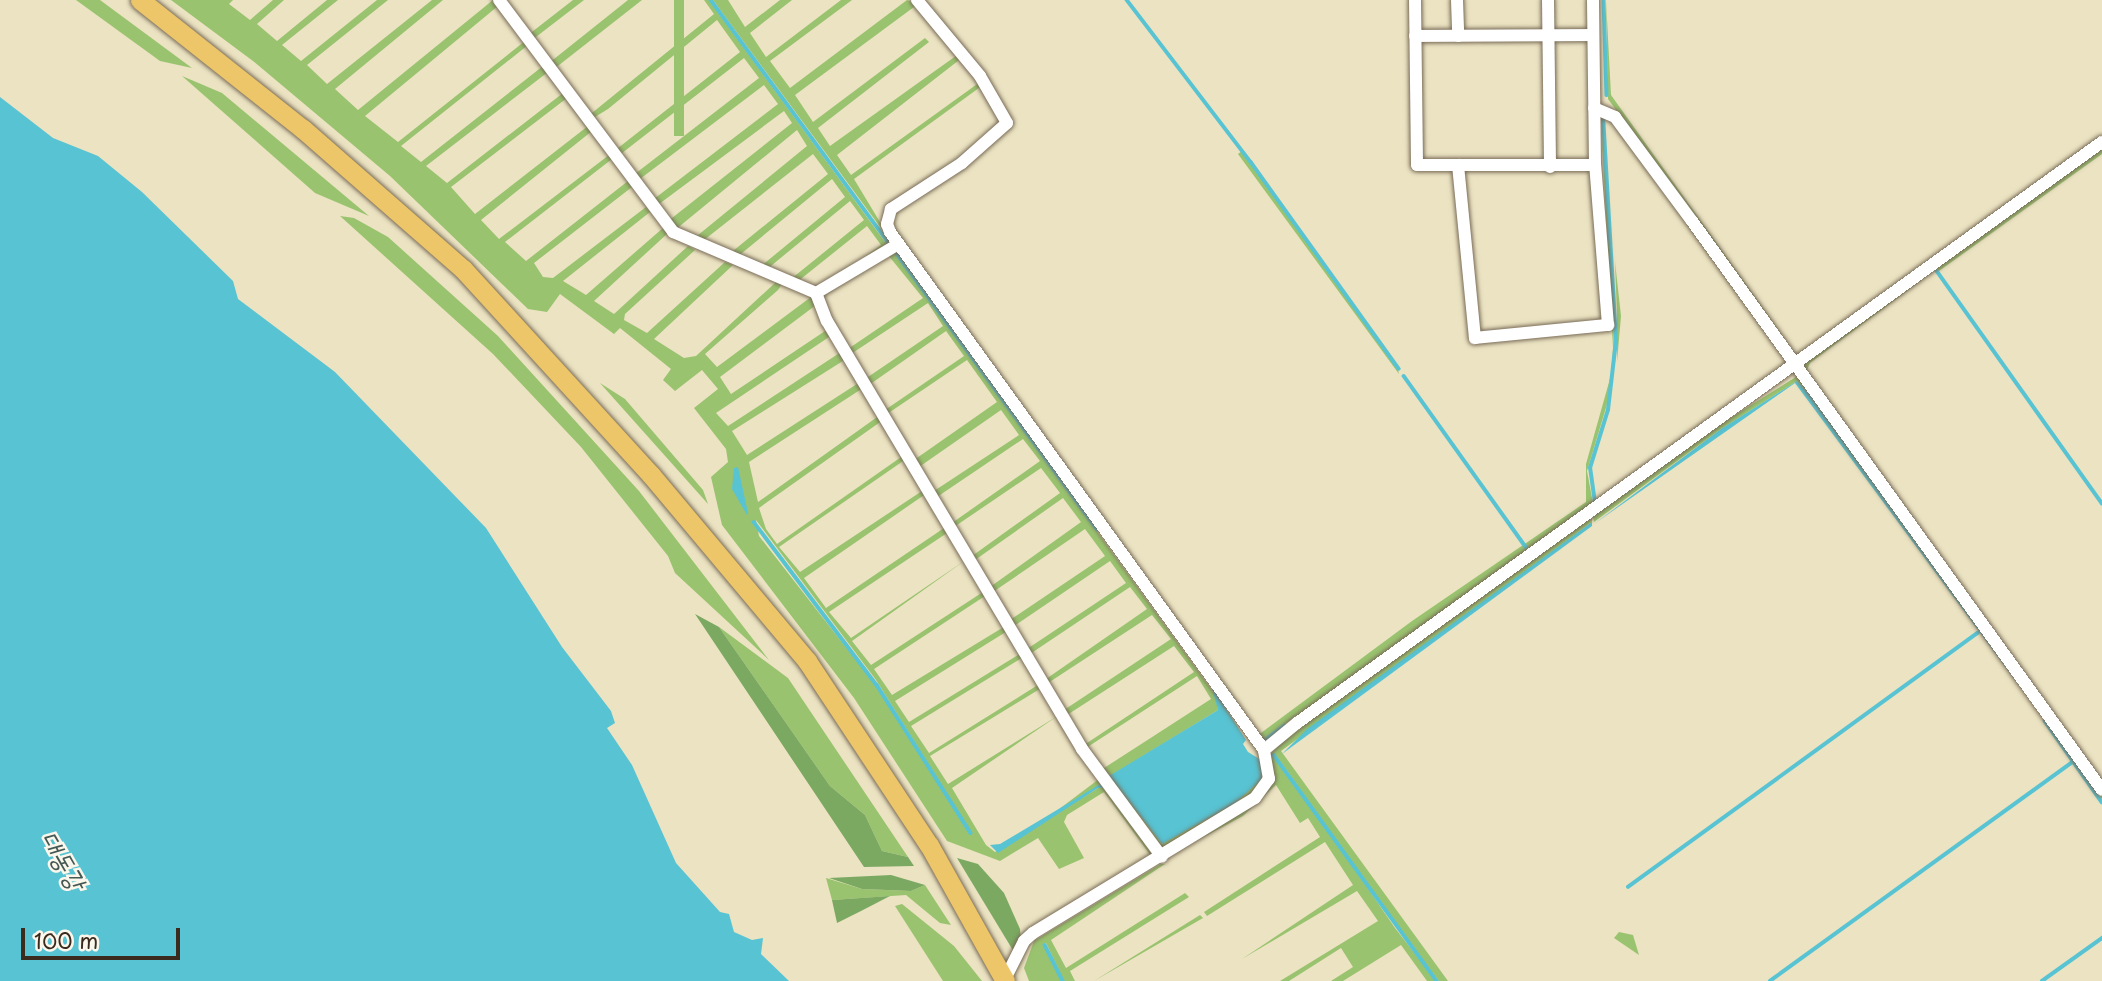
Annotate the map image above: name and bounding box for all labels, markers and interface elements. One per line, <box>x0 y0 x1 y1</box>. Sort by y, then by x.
water label: 대동강 <box>35 825 93 895</box>
scale bar <box>24 914 184 958</box>
text: 100 m <box>34 924 98 956</box>

